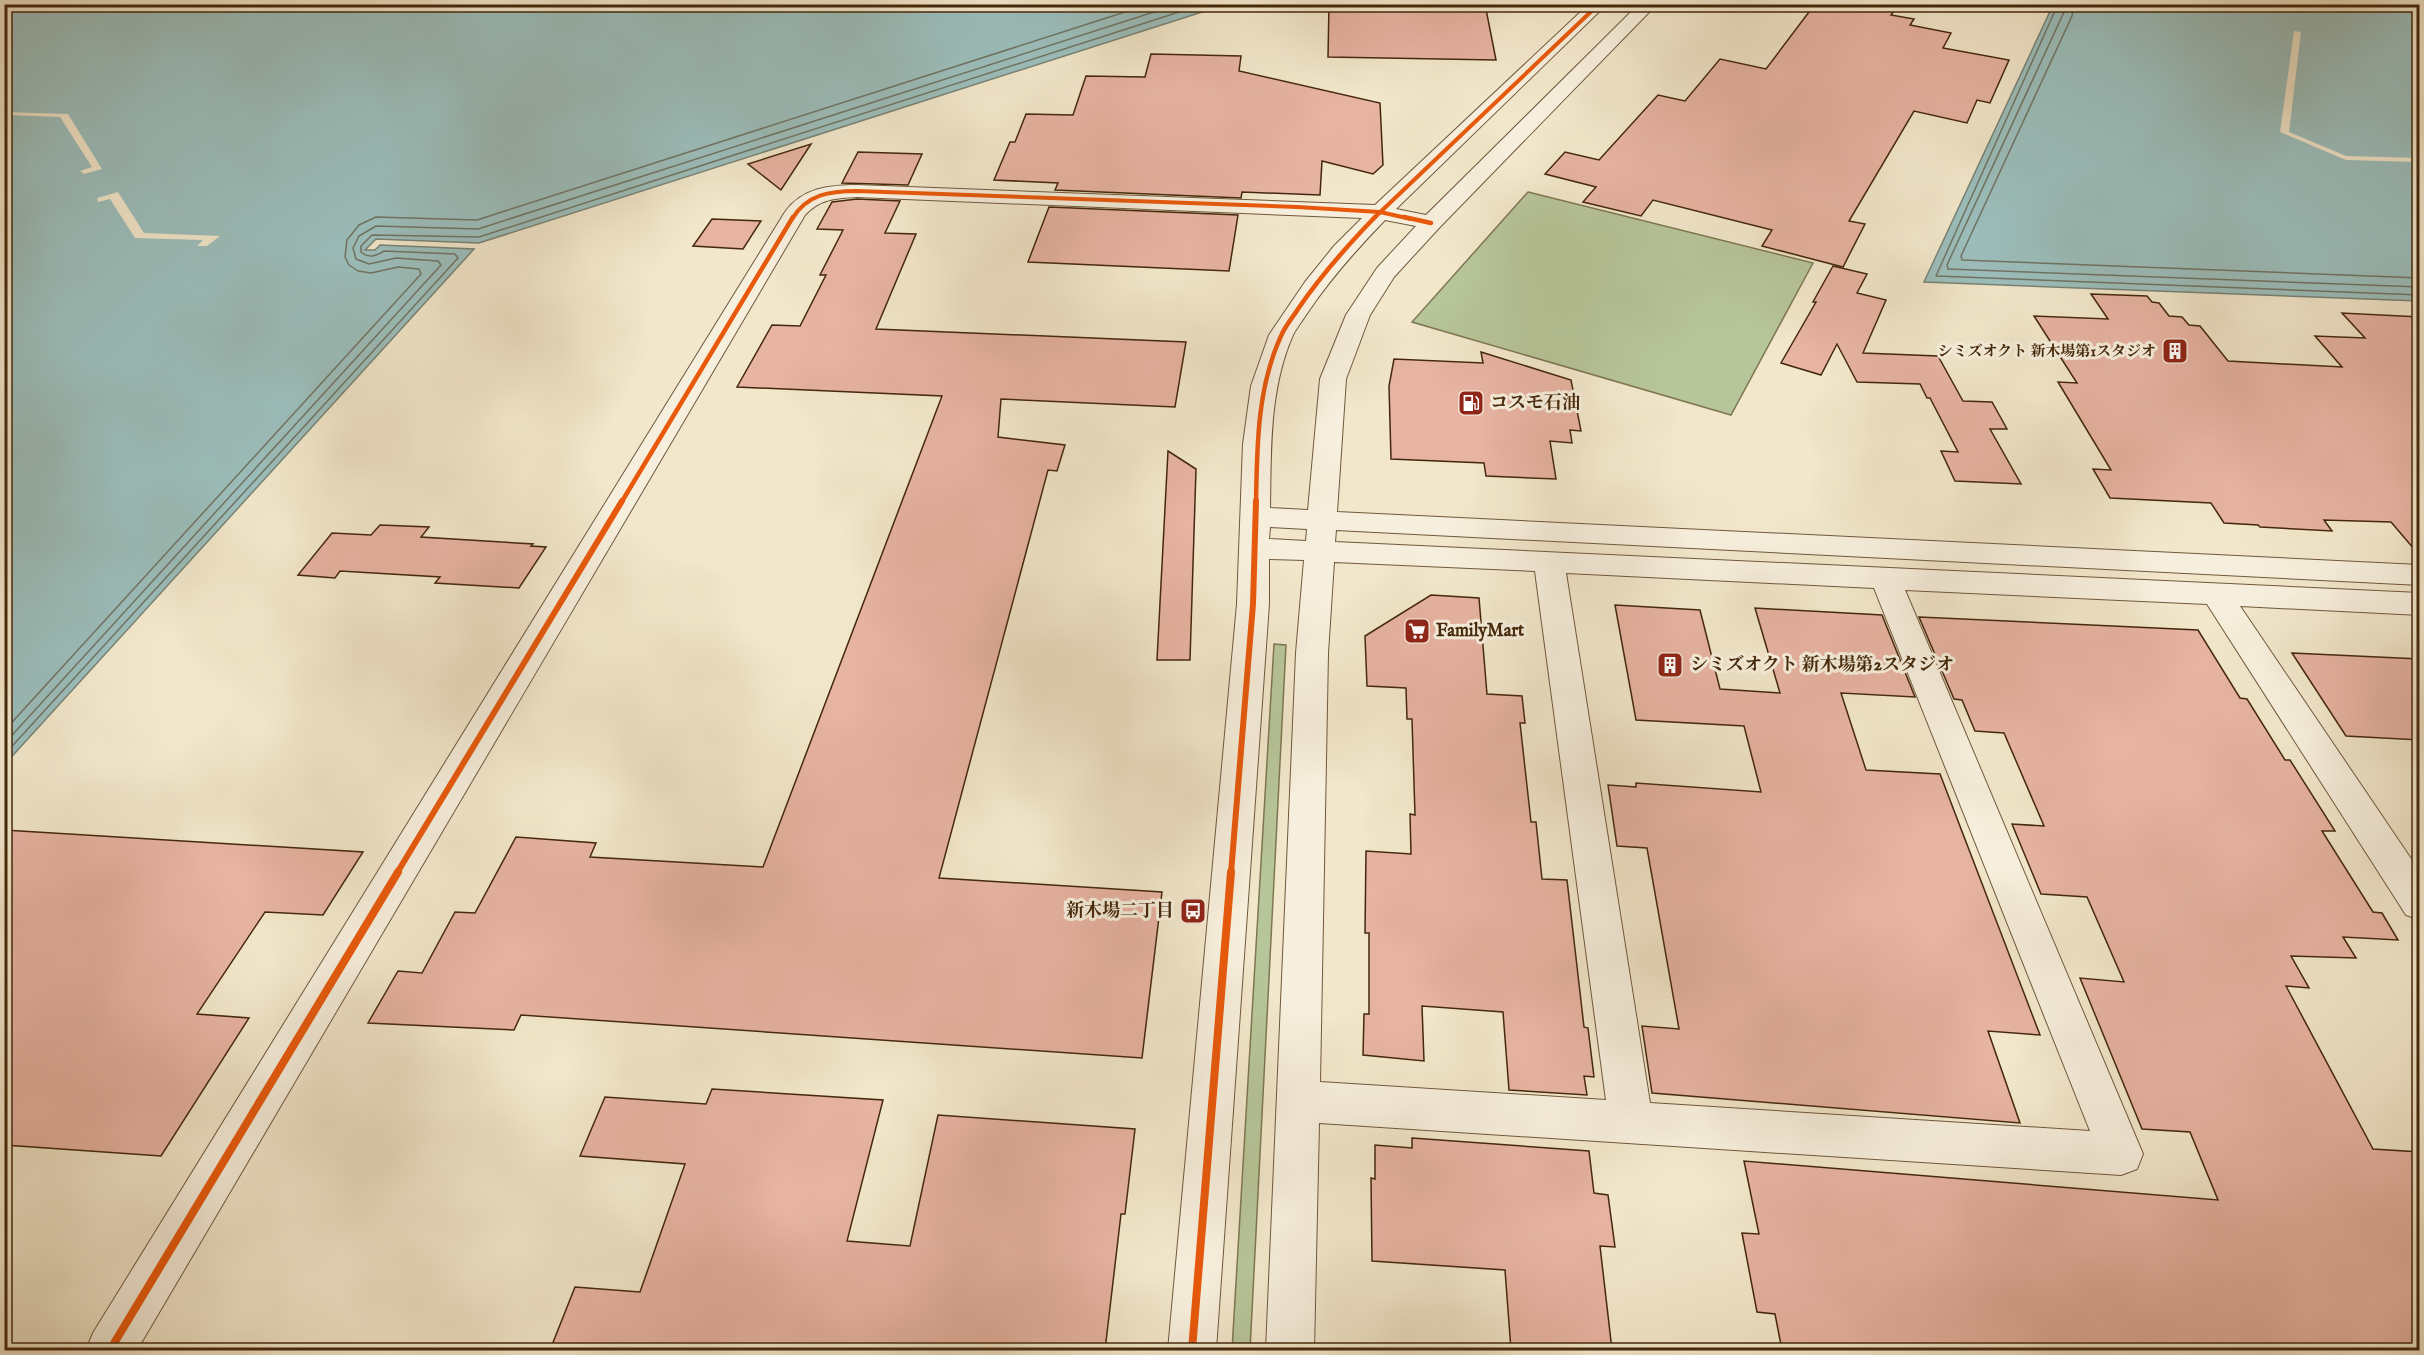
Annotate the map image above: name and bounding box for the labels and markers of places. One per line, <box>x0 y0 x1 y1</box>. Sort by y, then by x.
building icon: シミズオクト 新木場第1スタジオ <box>2160 336 2190 366</box>
place label: シミズオクト 新木場第1スタジオ <box>1937 342 2156 361</box>
fuel station icon: コスモ石油 <box>1456 388 1486 418</box>
place label: コスモ石油 <box>1490 392 1580 415</box>
supermarket icon: FamilyMart <box>1402 616 1432 646</box>
place label: FamilyMart <box>1436 620 1525 643</box>
building icon: シミズオクト 新木場第2スタジオ <box>1655 650 1685 680</box>
place label: シミズオクト 新木場第2スタジオ <box>1690 654 1954 677</box>
bus stop icon: 新木場二丁目 <box>1178 896 1208 926</box>
place label: 新木場二丁目 <box>1066 900 1174 923</box>

